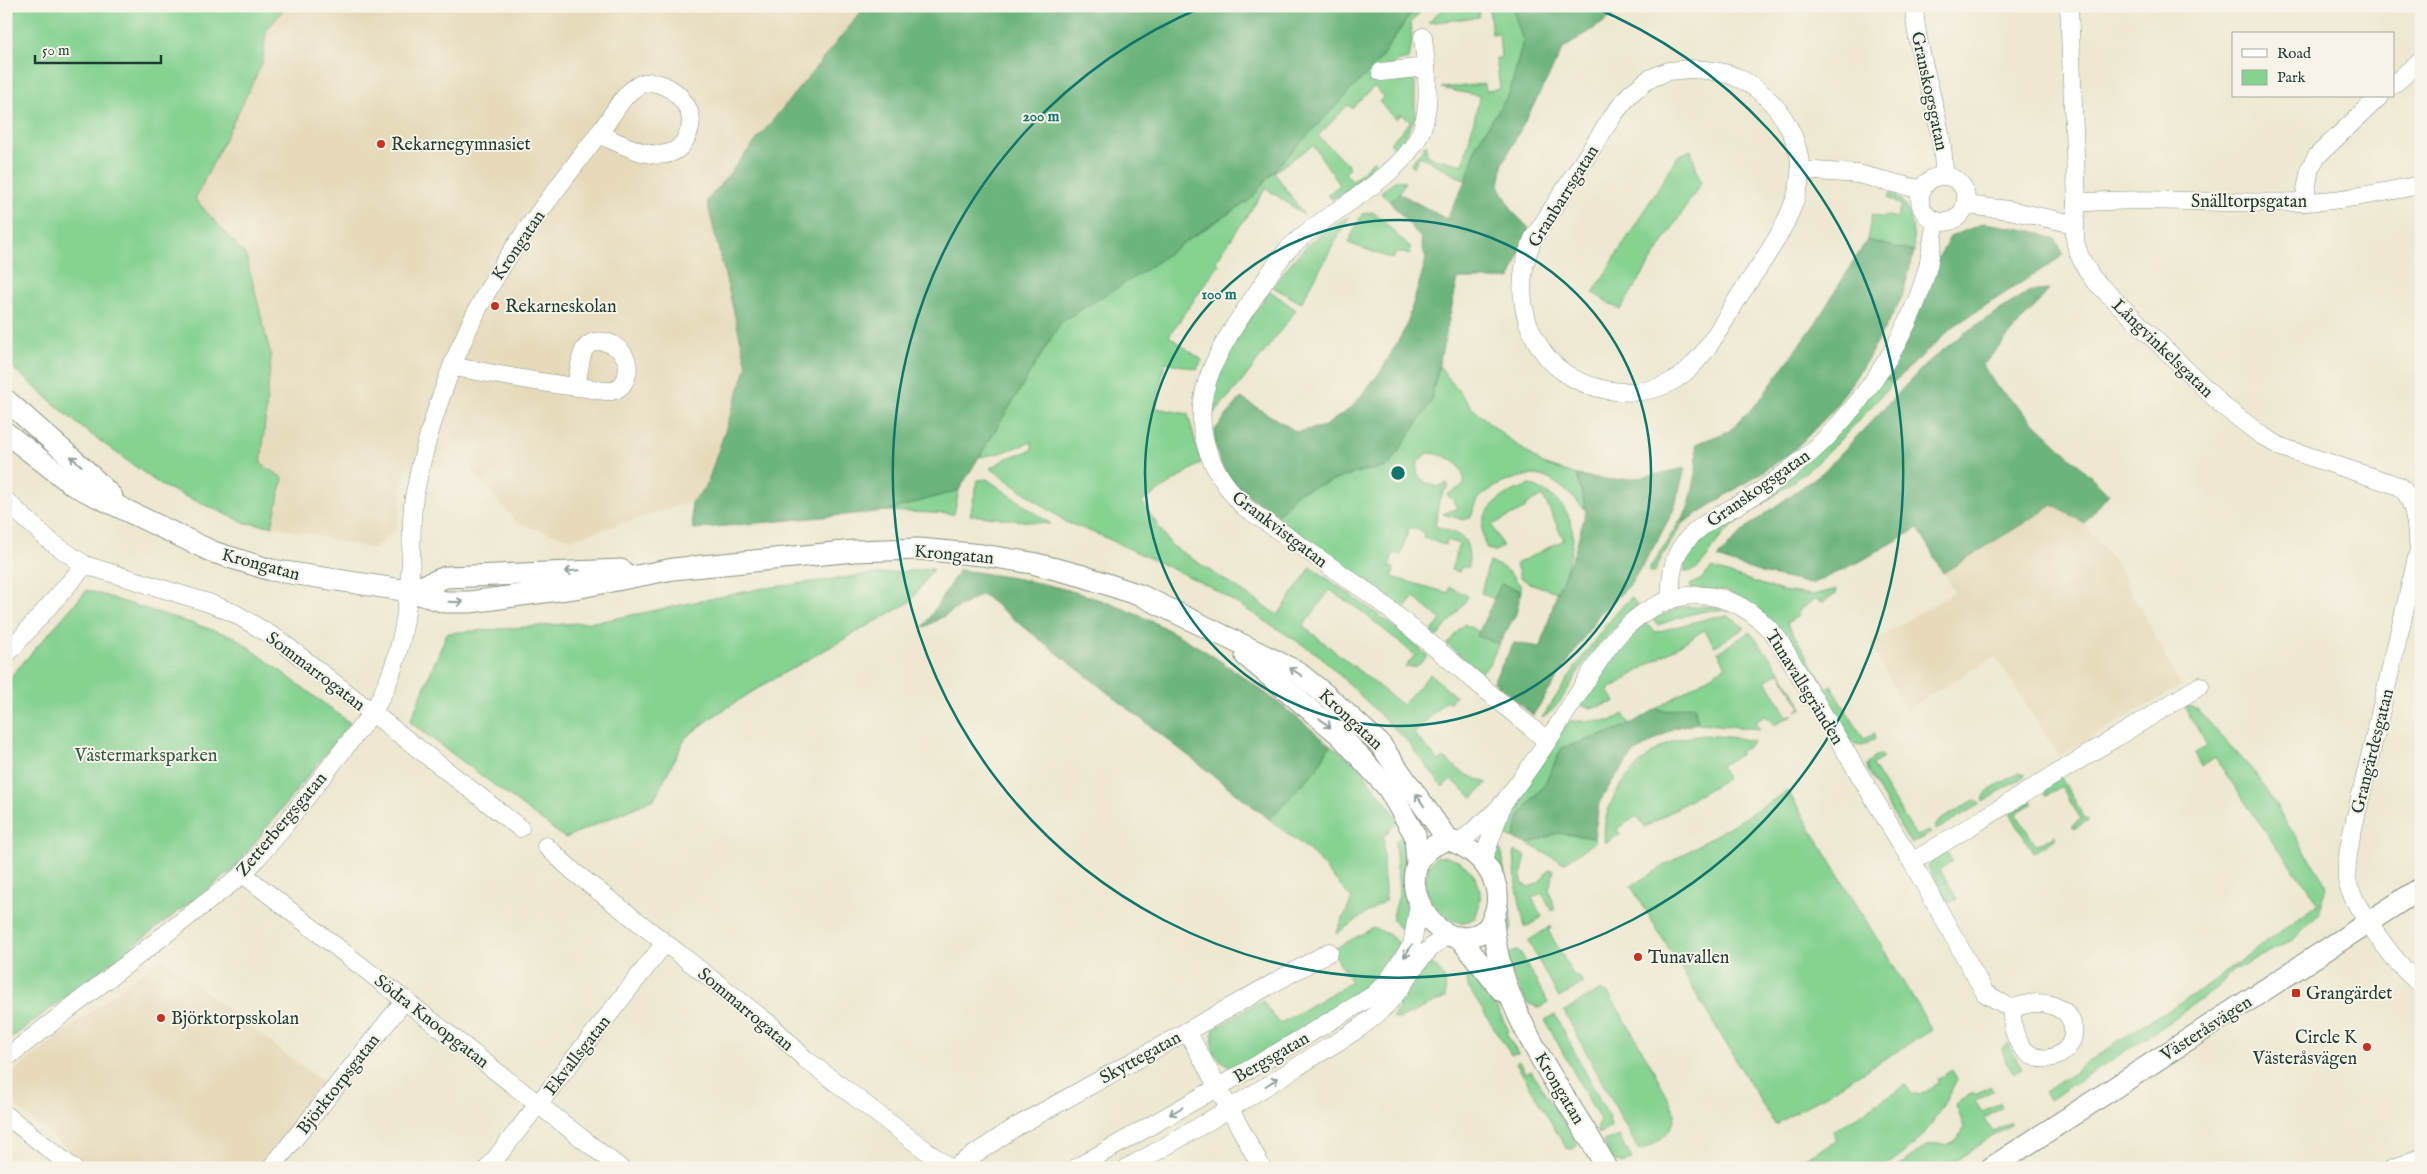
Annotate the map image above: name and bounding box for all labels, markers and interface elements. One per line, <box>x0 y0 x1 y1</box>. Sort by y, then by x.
street label: Granskogsgatan <box>1905 30 1952 153</box>
scale bar <box>35 32 161 64</box>
legend <box>2232 32 2394 98</box>
text: 50 m <box>42 41 70 60</box>
text: Road <box>2277 44 2312 63</box>
text: Park <box>2277 68 2307 87</box>
text: 200 m <box>1023 107 1060 126</box>
place label: Rekarnegymnasiet <box>391 134 531 157</box>
marker: Rekarnegymnasiet <box>375 138 387 150</box>
street label: Granbarrsgatan <box>1524 141 1605 252</box>
street label: Snälltorpsgatan <box>2191 191 2307 214</box>
street label: Krongatan <box>487 206 551 285</box>
text: 100 m <box>1201 285 1237 304</box>
street label: Långvinkelsgatan <box>2106 295 2218 404</box>
place label: Rekarneskolan <box>505 296 617 319</box>
marker: Rekarneskolan <box>489 300 501 312</box>
street label: Granskogsgatan <box>1703 445 1815 533</box>
one-way arrow <box>70 456 83 467</box>
centre of rings <box>1389 464 1407 482</box>
street label: Grankvistgatan <box>1227 487 1332 574</box>
street label: Krongatan <box>913 541 995 570</box>
street label: Krongatan <box>219 544 303 587</box>
one-way arrow <box>564 566 580 576</box>
one-way arrow <box>448 597 464 607</box>
street label: Tunavallsgränden <box>1759 626 1848 750</box>
street label: Sommarrogatan <box>261 627 370 717</box>
one-way arrow <box>1289 667 1303 677</box>
street label: Krongatan <box>1313 684 1387 756</box>
street label: Grangärdesgatan <box>2347 686 2400 816</box>
one-way arrow <box>1319 717 1332 728</box>
park label: Västermarksparken <box>74 745 218 768</box>
street label: Zetterbergsgatan <box>232 768 333 882</box>
one-way arrow <box>1414 793 1425 807</box>
one-way arrow <box>1402 944 1412 958</box>
place label: Tunavallen <box>1648 947 1730 970</box>
marker: Tunavallen <box>1632 951 1644 963</box>
street label: Sommarrogatan <box>692 963 798 1057</box>
street label: Södra Knoopgatan <box>369 970 494 1075</box>
place label: Grangärdet <box>2306 983 2392 1006</box>
marker: Grangärdet <box>2290 987 2302 999</box>
street label: Västeråsvägen <box>2156 991 2257 1068</box>
place label: Björktorpsskolan <box>171 1008 300 1031</box>
street label: Ekvallsgatan <box>540 1011 617 1100</box>
marker: Björktorpsskolan <box>155 1012 167 1024</box>
street label: Skyttegatan <box>1096 1026 1186 1090</box>
street label: Bergsgatan <box>1230 1027 1314 1089</box>
place label: Circle K Västeråsvägen <box>2252 1027 2358 1071</box>
street label: Björktorpsgatan <box>293 1030 386 1140</box>
marker: Circle K Västeråsvägen <box>2361 1041 2373 1053</box>
street label: Krongatan <box>1528 1049 1589 1129</box>
one-way arrow <box>1265 1077 1279 1087</box>
one-way arrow <box>1169 1107 1183 1117</box>

